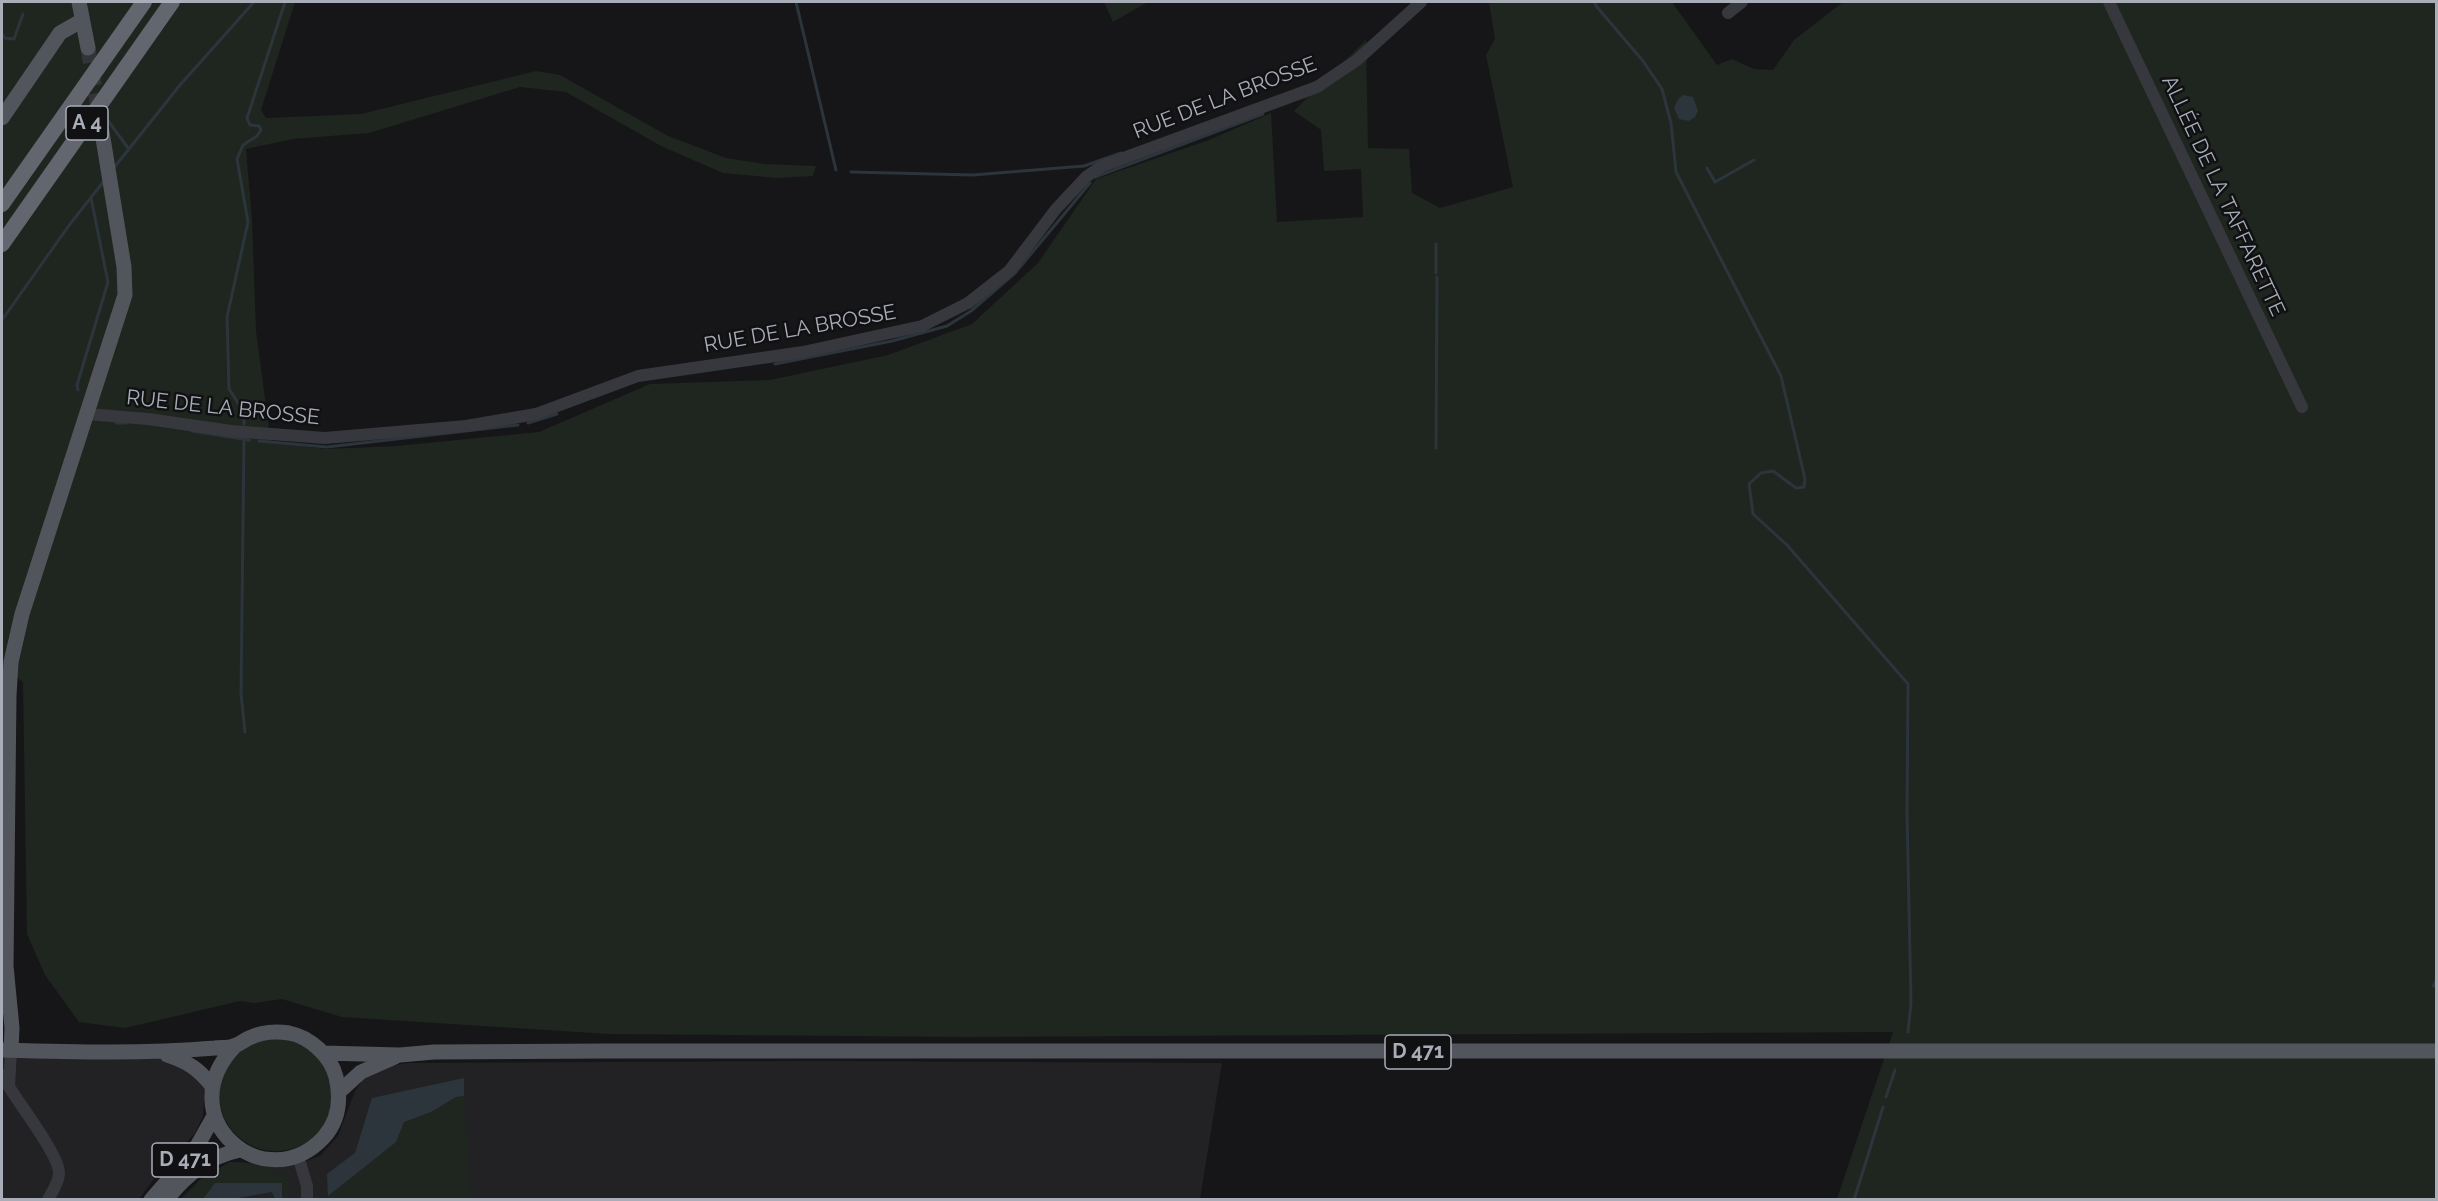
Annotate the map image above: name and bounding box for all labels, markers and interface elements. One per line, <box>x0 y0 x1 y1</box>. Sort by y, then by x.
street label: RUE DE LA BROSSE <box>1130 51 1320 145</box>
street label: ALLÉE DE LA TAFFARETTE <box>2156 72 2290 320</box>
road number: A 4 <box>66 106 108 140</box>
street label: RUE DE LA BROSSE <box>702 300 898 358</box>
street label: RUE DE LA BROSSE <box>125 385 321 431</box>
road number: D 471 <box>1385 1035 1451 1069</box>
road number: D 471 <box>152 1143 218 1177</box>

